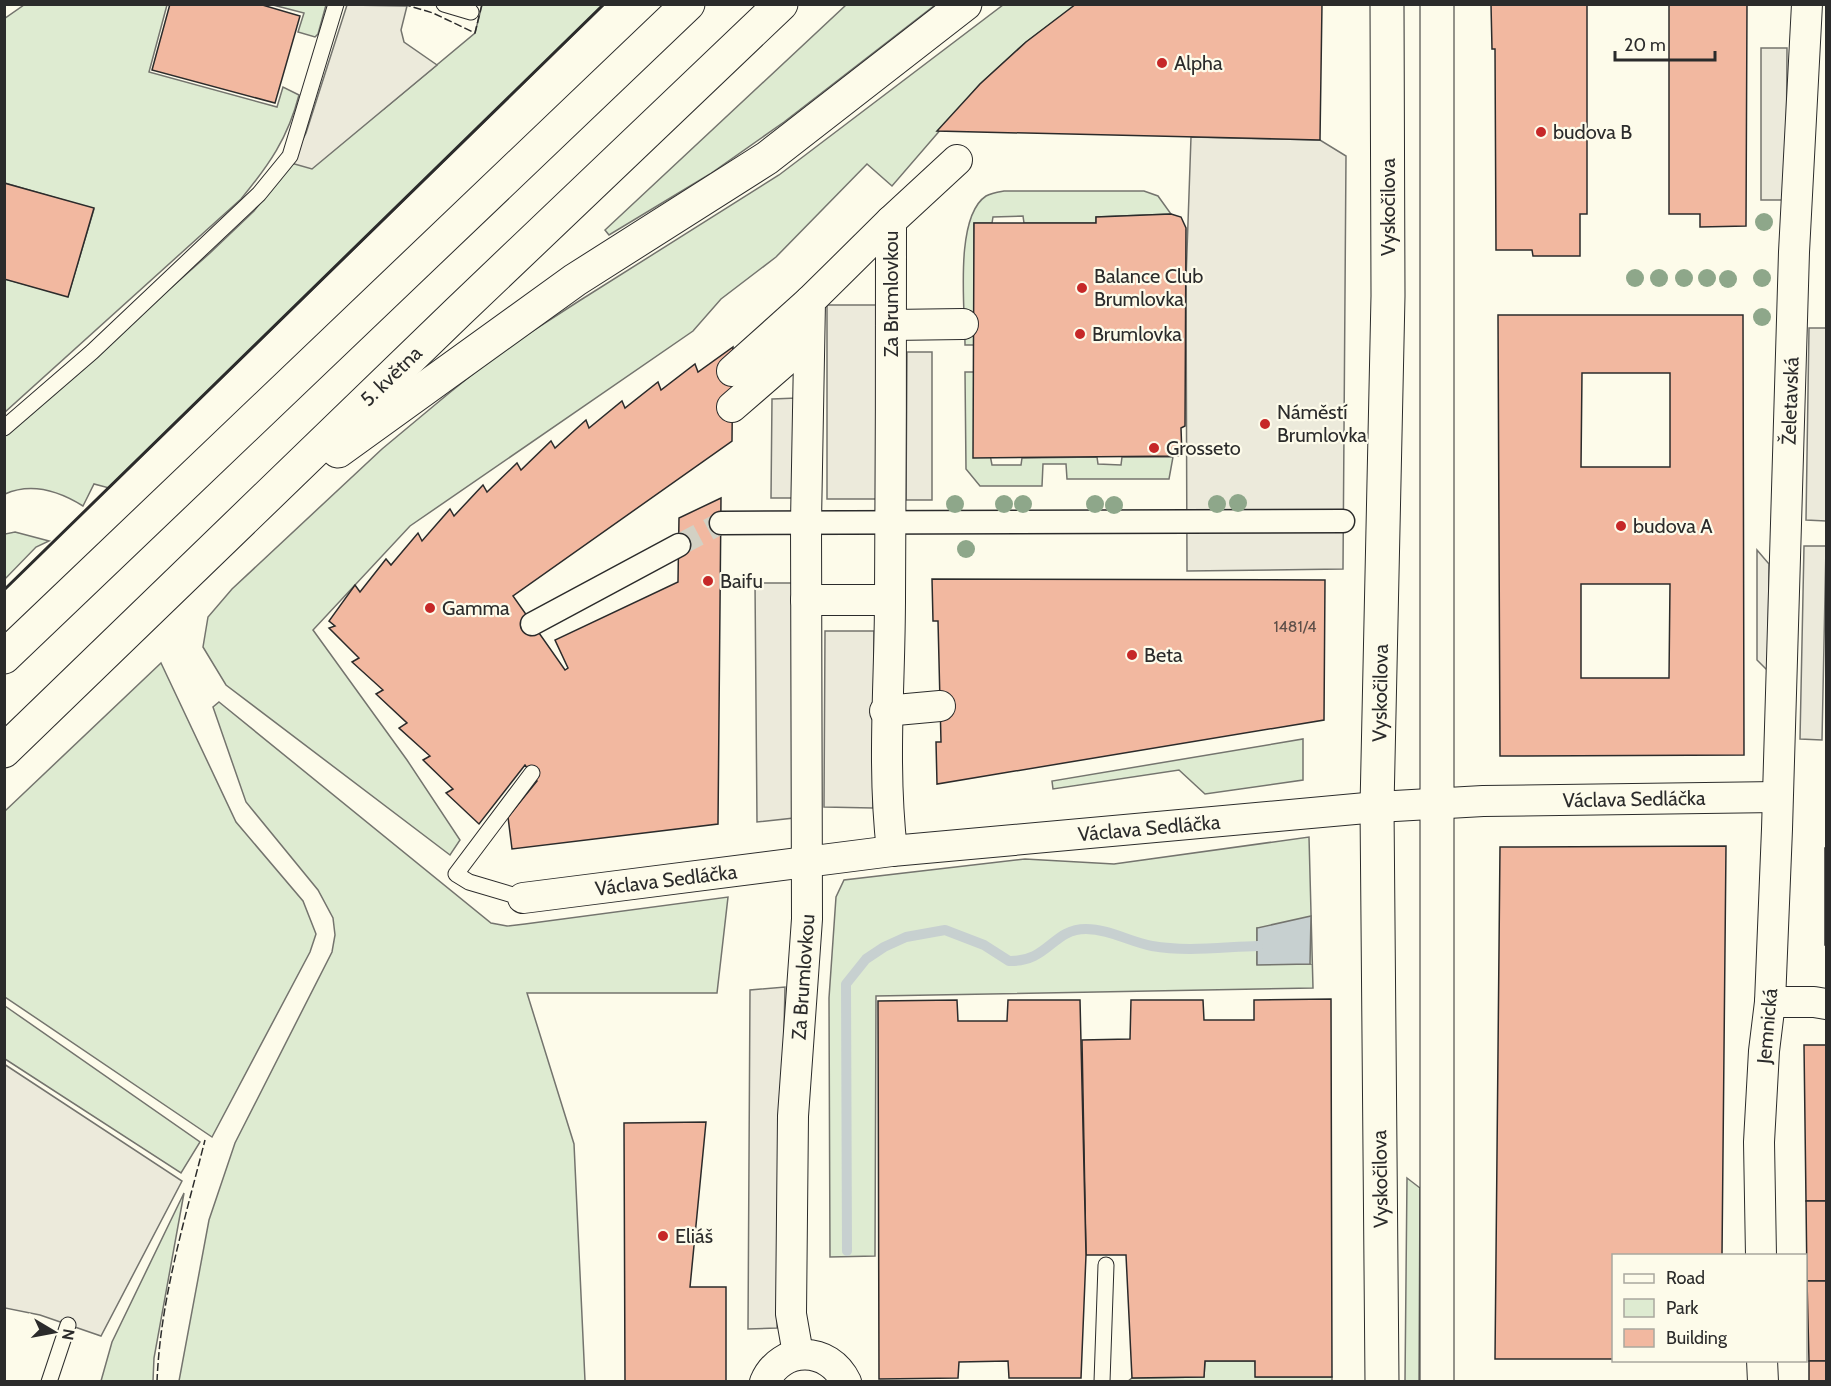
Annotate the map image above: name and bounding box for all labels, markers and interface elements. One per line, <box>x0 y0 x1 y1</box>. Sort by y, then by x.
scale bar <box>1615 24 1716 62</box>
text: 20 m <box>1624 34 1666 56</box>
place label: Alpha <box>1174 51 1223 75</box>
marker: Alpha <box>1155 56 1169 70</box>
place label: budova B <box>1553 120 1632 144</box>
marker: budova B <box>1534 125 1548 139</box>
street label: Vyskočilova <box>1376 158 1400 256</box>
street label: Za Brumlovkou <box>879 231 903 357</box>
place label: Balance Club Brumlovka <box>1094 264 1203 311</box>
marker: Balance Club Brumlovka <box>1075 281 1089 295</box>
place label: Brumlovka <box>1092 322 1182 346</box>
marker: Brumlovka <box>1073 327 1087 341</box>
street label: 5. května <box>355 341 427 411</box>
street label: Želetavská <box>1776 356 1804 445</box>
place label: Náměstí Brumlovka <box>1277 400 1367 447</box>
marker: Náměstí Brumlovka <box>1258 417 1272 431</box>
place label: Grosseto <box>1166 436 1241 460</box>
marker: Grosseto <box>1147 441 1161 455</box>
place label: budova A <box>1633 514 1713 538</box>
marker: budova A <box>1614 519 1628 533</box>
place label: Baifu <box>720 569 763 593</box>
marker: Baifu <box>701 574 715 588</box>
place label: Gamma <box>442 596 510 620</box>
marker: Gamma <box>423 601 437 615</box>
house number: 1481/4 <box>1273 617 1317 636</box>
place label: Beta <box>1144 643 1183 667</box>
street label: Vyskočilova <box>1367 643 1393 742</box>
marker: Beta <box>1125 648 1139 662</box>
street label: Václava Sedláčka <box>1562 786 1706 812</box>
street label: Václava Sedláčka <box>1077 810 1222 846</box>
street label: Václava Sedláčka <box>594 859 739 901</box>
street label: Za Brumlovkou <box>787 913 819 1041</box>
street label: Jemnická <box>1752 987 1782 1066</box>
street label: Vyskočilova <box>1367 1129 1393 1228</box>
place label: Eliáš <box>675 1224 713 1248</box>
marker: Eliáš <box>656 1229 670 1243</box>
legend <box>1612 1254 1807 1362</box>
text: Road <box>1666 1267 1705 1289</box>
text: Park <box>1666 1297 1699 1319</box>
north arrow <box>24 1302 84 1362</box>
text: N <box>58 1327 79 1342</box>
text: Building <box>1666 1327 1728 1349</box>

